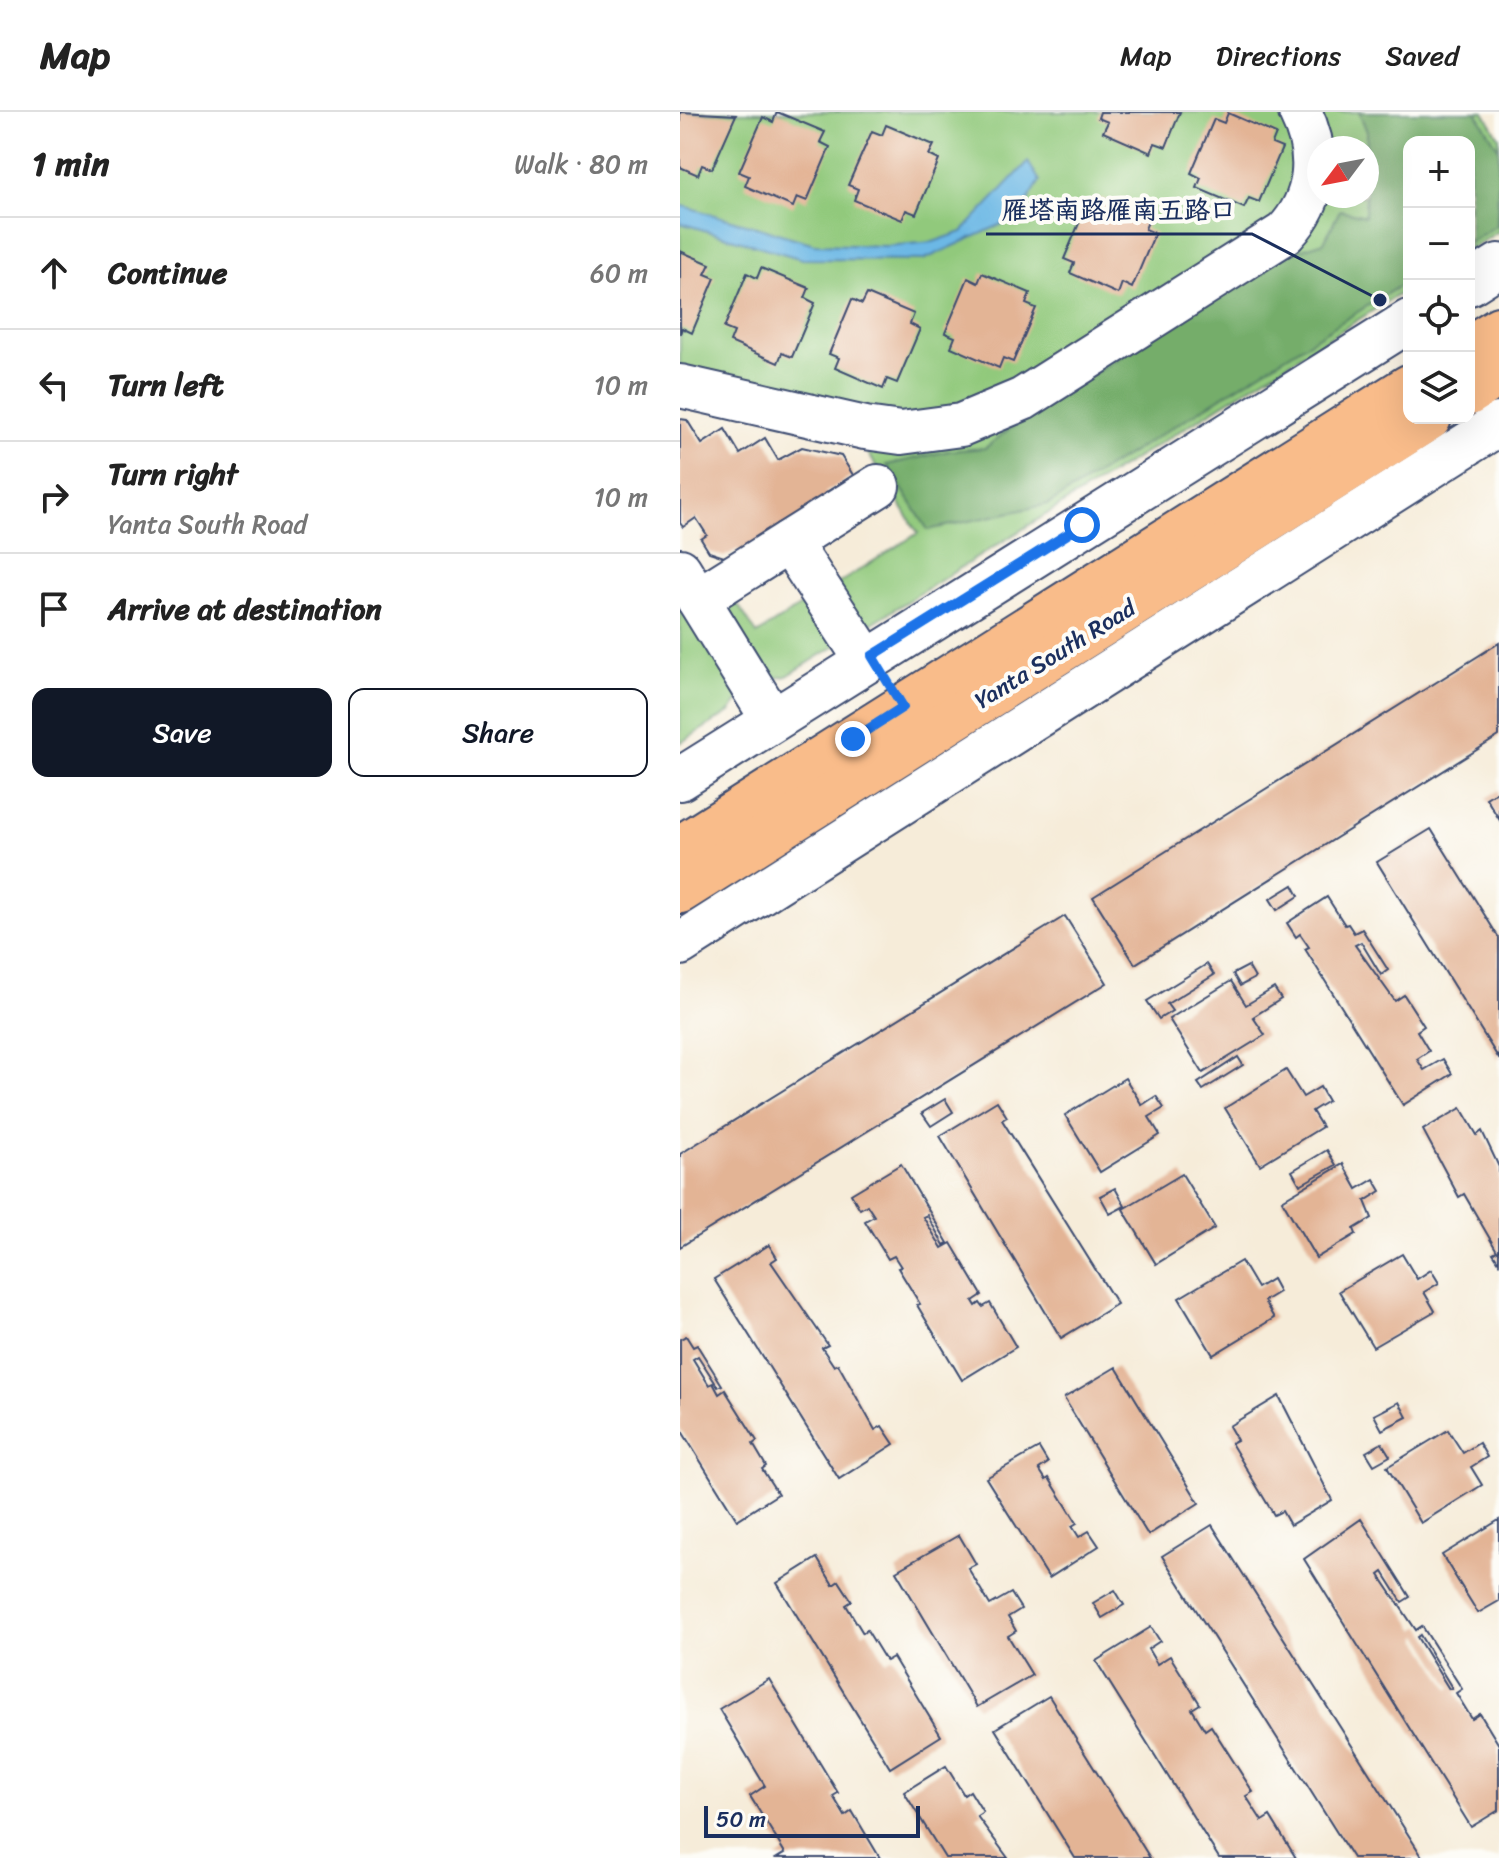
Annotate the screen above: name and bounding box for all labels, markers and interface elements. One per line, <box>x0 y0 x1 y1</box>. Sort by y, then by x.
text: Map <box>40 22 110 89</box>
text: Map <box>1120 31 1172 80</box>
text: Directions <box>1216 31 1341 80</box>
text: Saved <box>1385 31 1459 80</box>
text: 1 min <box>32 134 109 194</box>
north arrow <box>1307 136 1379 208</box>
map controls <box>1403 136 1475 424</box>
button: + <box>1403 136 1475 208</box>
text: Walk · 80 m <box>514 141 648 187</box>
callout: 雁塔南路雁南五路口 <box>986 184 1252 234</box>
text: 雁塔南路雁南五路口 <box>1002 187 1236 233</box>
button: − <box>1403 208 1475 280</box>
text: Continue <box>108 246 227 300</box>
text: 60 m <box>590 250 648 296</box>
icon: ahead <box>32 251 76 295</box>
button: locate <box>1403 280 1475 352</box>
button: layers <box>1403 352 1475 424</box>
text: Turn left <box>108 358 224 412</box>
text: 10 m <box>594 362 648 408</box>
icon: left <box>32 363 76 407</box>
text: Turn right <box>108 447 238 501</box>
text: 10 m <box>594 474 648 520</box>
icon: right <box>32 475 76 519</box>
text: Yanta South Road <box>108 501 307 547</box>
route start <box>1064 507 1100 543</box>
text: Arrive at destination <box>108 582 382 636</box>
icon: arrive <box>32 587 76 631</box>
street label: Yanta South Road <box>966 587 1145 721</box>
button: Save <box>32 688 332 777</box>
button: Share <box>348 688 648 777</box>
route end <box>835 721 871 757</box>
text: 50 m <box>716 1800 766 1839</box>
scale bar <box>704 1802 920 1838</box>

